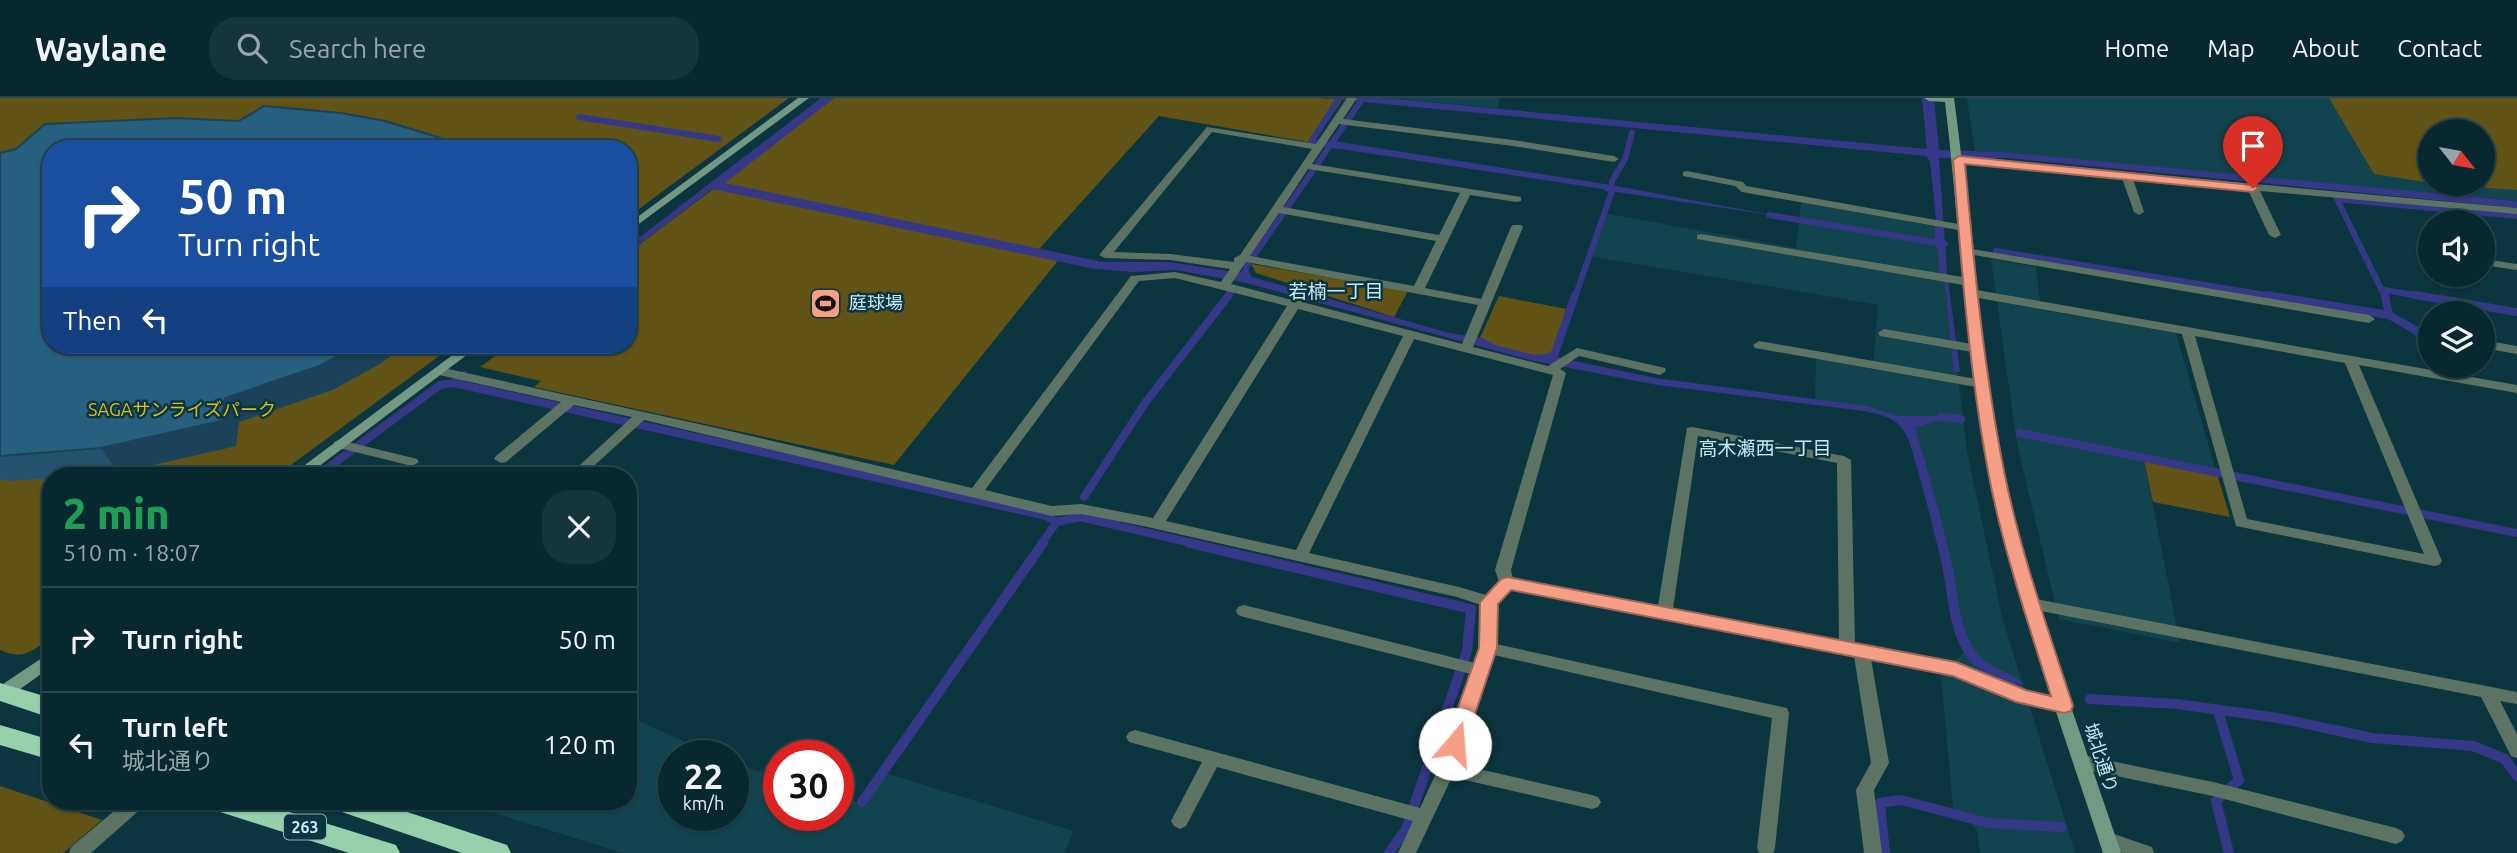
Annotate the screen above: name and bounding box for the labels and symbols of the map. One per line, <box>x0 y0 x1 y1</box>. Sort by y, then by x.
pin <box>2223 116 2283 188</box>
north arrow <box>2418 119 2496 196</box>
district label: 若楠一丁目 <box>1288 280 1384 302</box>
sports icon: 庭球場 <box>809 286 843 320</box>
place label: 庭球場 <box>849 292 903 312</box>
park label: SAGAサンライズパーク <box>88 399 276 419</box>
district label: 高木瀬西一丁目 <box>1698 437 1832 459</box>
position arrow <box>1418 707 1492 781</box>
street label: 城北通り <box>2081 720 2123 795</box>
speed limit sign: 30 <box>763 740 854 831</box>
road number: 263 <box>284 814 326 840</box>

